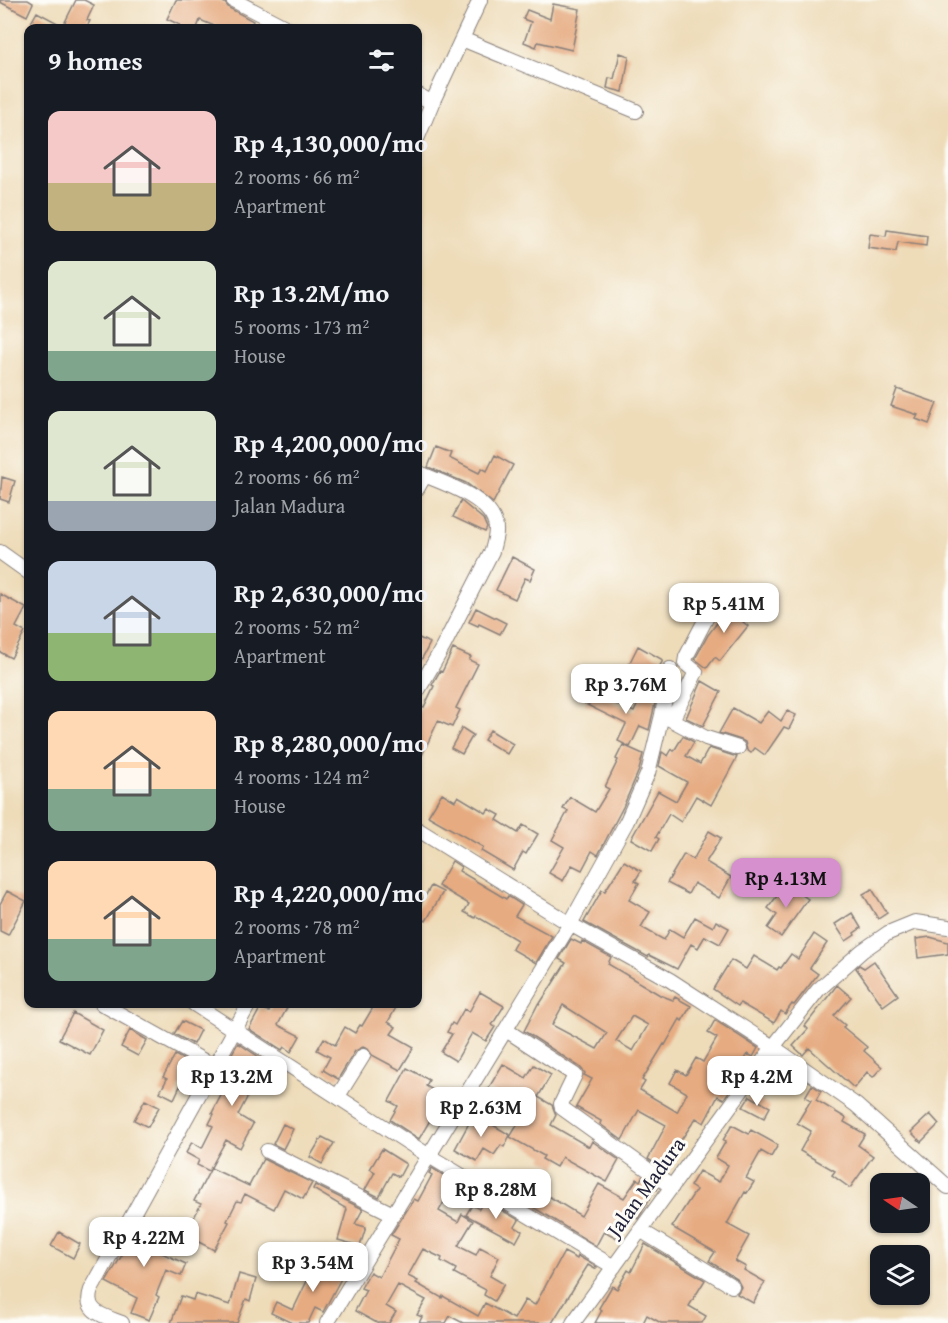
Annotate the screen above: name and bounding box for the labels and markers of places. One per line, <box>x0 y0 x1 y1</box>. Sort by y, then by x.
pin: Rp 5.41M <box>662 583 786 634</box>
pin: Rp 3.76M <box>564 664 688 715</box>
pin: Rp 4.13M <box>724 858 848 909</box>
pin: Rp 13.2M <box>170 1056 294 1107</box>
pin: Rp 4.2M <box>702 1056 812 1107</box>
pin: Rp 2.63M <box>419 1087 543 1138</box>
pin: Rp 8.28M <box>434 1169 558 1220</box>
pin: Rp 4.22M <box>82 1217 206 1268</box>
pin: Rp 3.54M <box>251 1242 375 1293</box>

